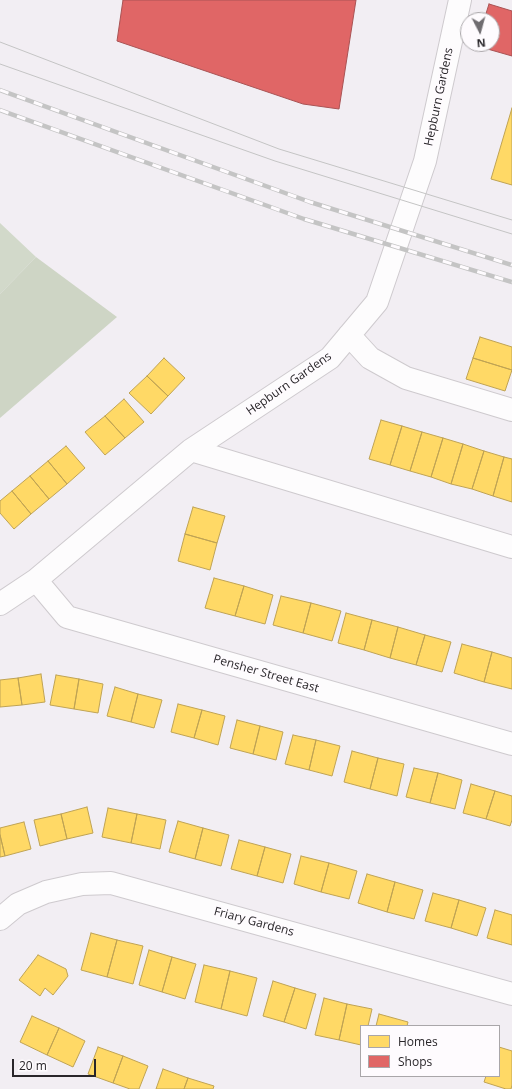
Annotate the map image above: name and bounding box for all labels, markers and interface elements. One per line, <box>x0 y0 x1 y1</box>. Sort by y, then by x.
north arrow <box>460 12 500 52</box>
text: N <box>476 36 486 51</box>
street label: Hepburn Gardens <box>422 46 456 148</box>
street label: Hepburn Gardens <box>244 349 334 419</box>
street label: Pensher Street East <box>212 652 320 696</box>
street label: Friary Gardens <box>212 904 296 940</box>
legend <box>360 1025 500 1077</box>
text: Homes <box>398 1033 438 1050</box>
scale bar <box>14 1051 98 1077</box>
text: Shops <box>398 1053 432 1070</box>
text: 20 m <box>19 1057 47 1074</box>

